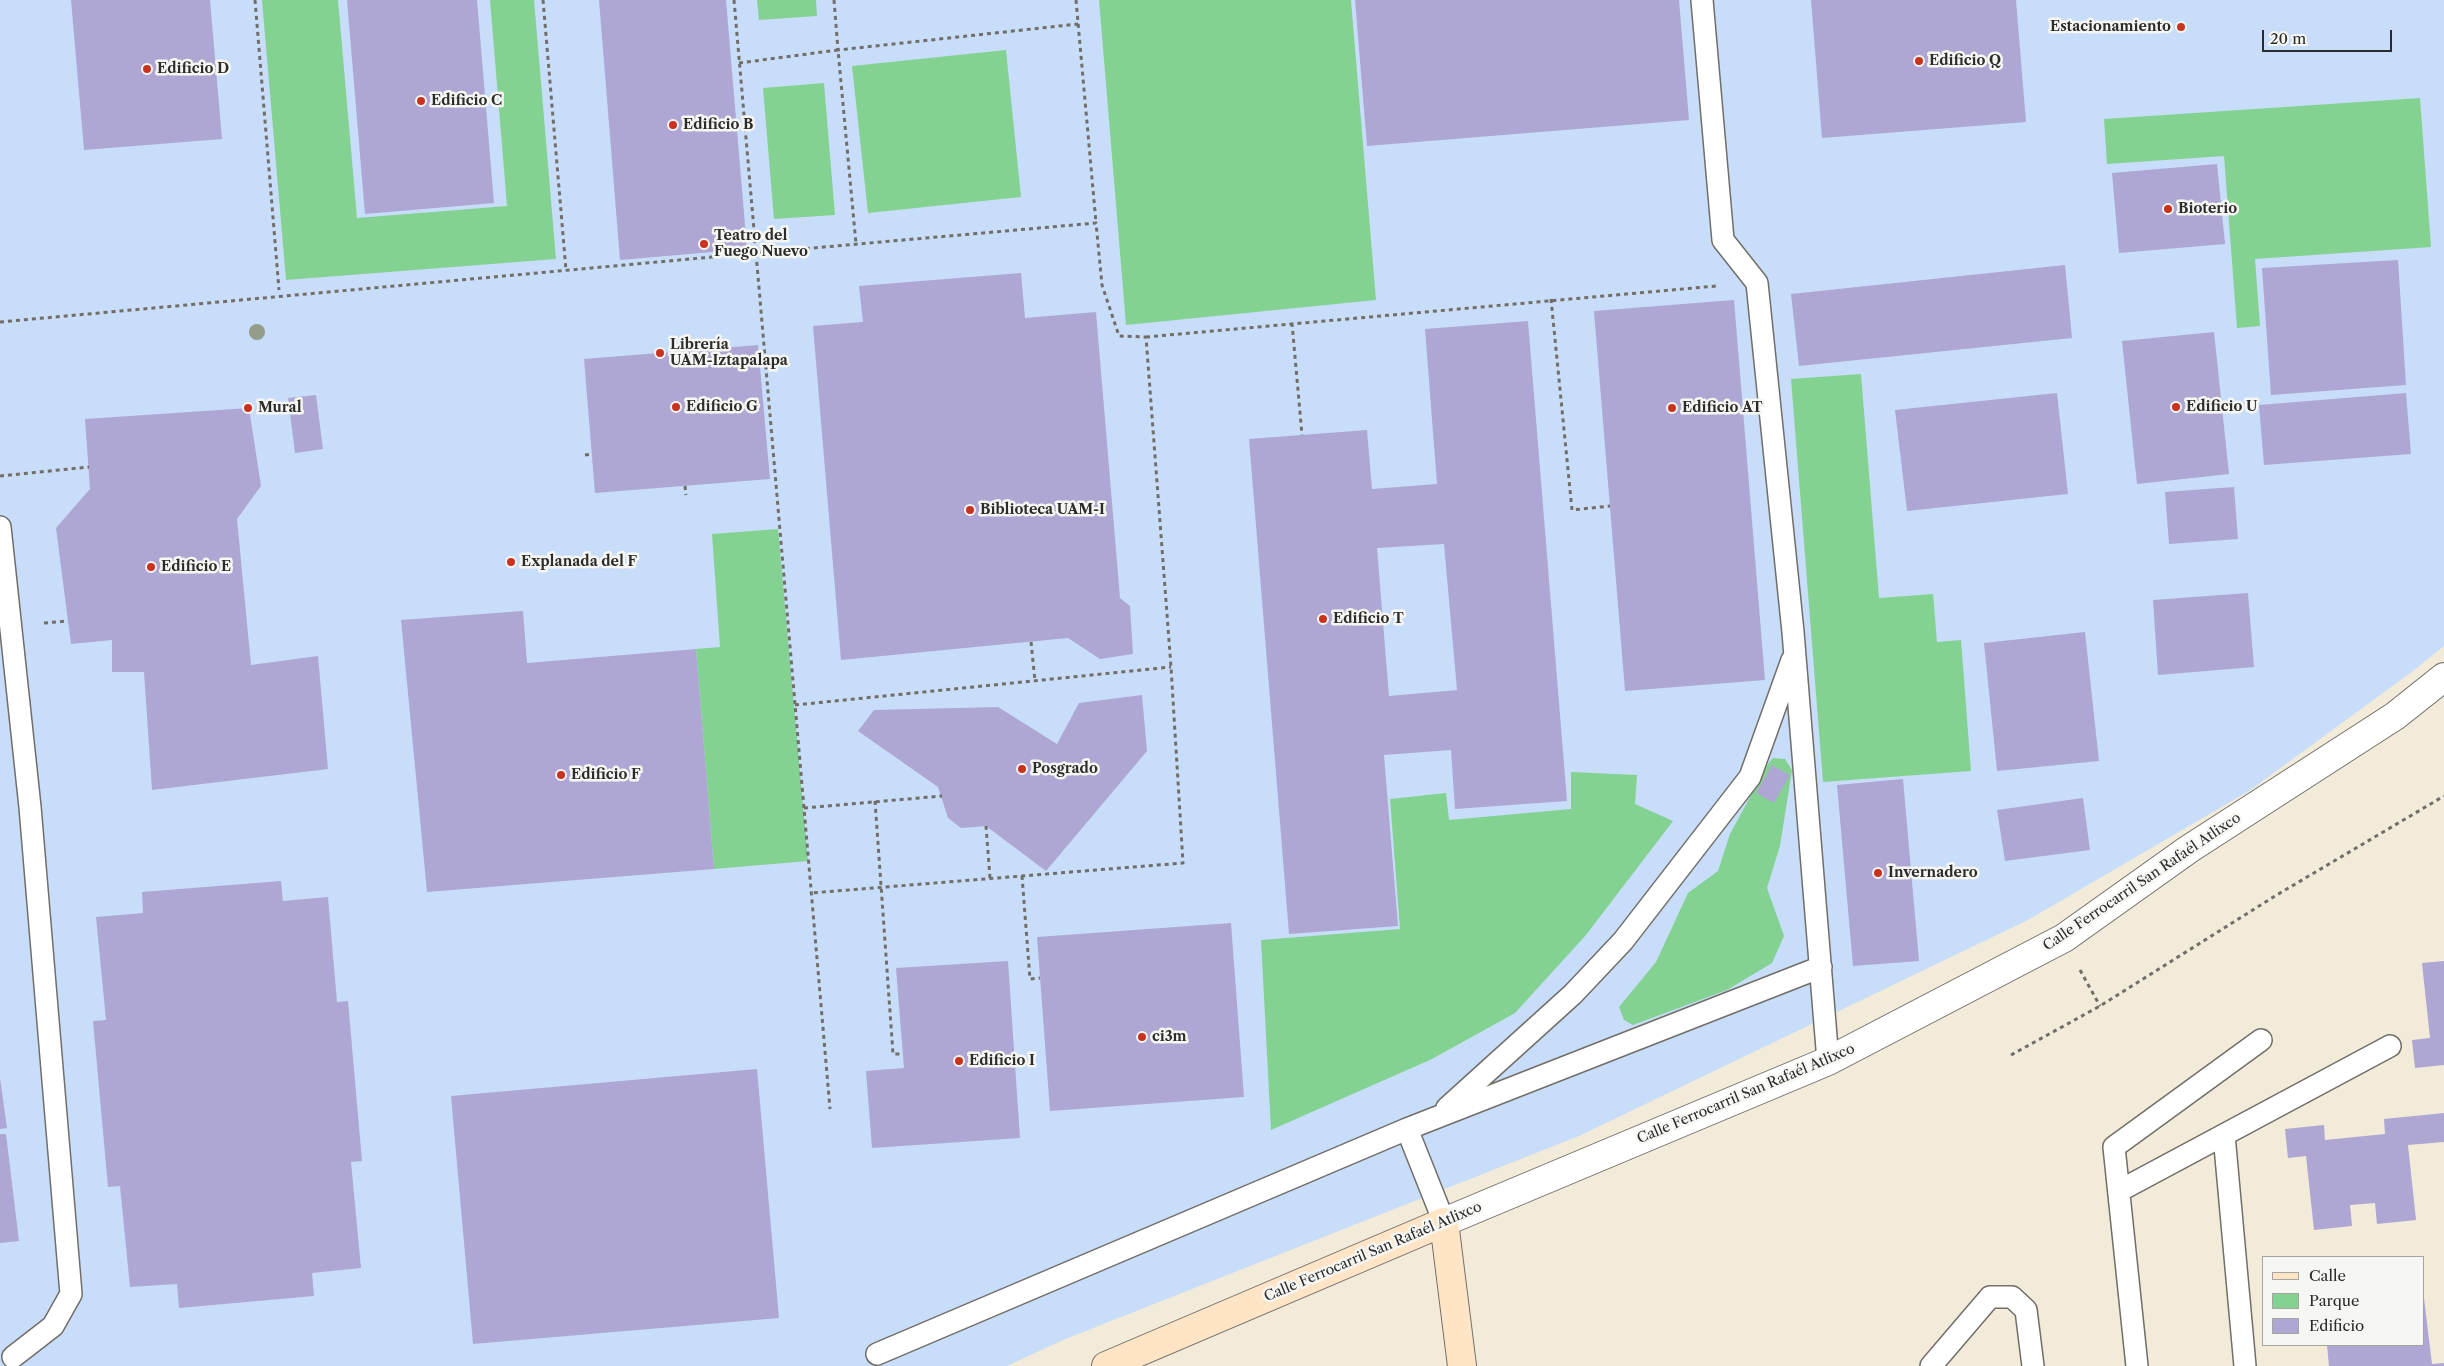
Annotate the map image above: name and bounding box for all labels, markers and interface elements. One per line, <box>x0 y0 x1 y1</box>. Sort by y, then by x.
place label: Estacionamiento <box>2050 19 2171 35</box>
scale bar <box>2264 20 2394 52</box>
marker: Estacionamiento <box>2175 21 2187 33</box>
text: 20 m <box>2270 29 2306 48</box>
place label: Edificio Q <box>1929 53 2001 69</box>
marker: Edificio Q <box>1913 55 1925 67</box>
place label: Edificio D <box>157 61 229 77</box>
marker: Edificio D <box>141 63 153 75</box>
place label: Edificio C <box>431 93 502 109</box>
marker: Edificio C <box>415 95 427 107</box>
place label: Edificio B <box>683 117 753 133</box>
marker: Edificio B <box>667 119 679 131</box>
place label: Bioterio <box>2178 201 2237 217</box>
marker: Bioterio <box>2162 203 2174 215</box>
place label: Teatro del Fuego Nuevo <box>714 228 808 260</box>
marker: Teatro del Fuego Nuevo <box>698 238 710 250</box>
place label: Librería UAM-Iztapalapa <box>670 337 788 370</box>
marker: Librería UAM-Iztapalapa <box>654 347 666 359</box>
place label: Edificio G <box>686 399 758 415</box>
place label: Edificio U <box>2186 399 2257 415</box>
place label: Mural <box>258 400 302 416</box>
place label: Edificio AT <box>1682 400 1763 416</box>
marker: Edificio G <box>670 401 682 413</box>
marker: Edificio U <box>2170 401 2182 413</box>
marker: Mural <box>242 402 254 414</box>
marker: Edificio AT <box>1666 402 1678 414</box>
place label: Biblioteca UAM-I <box>980 502 1105 518</box>
marker: Biblioteca UAM-I <box>964 504 976 516</box>
place label: Explanada del F <box>521 554 637 570</box>
marker: Explanada del F <box>505 556 517 568</box>
place label: Edificio E <box>161 559 231 575</box>
marker: Edificio E <box>145 561 157 573</box>
place label: Edificio T <box>1333 611 1404 627</box>
marker: Edificio T <box>1317 613 1329 625</box>
place label: Posgrado <box>1032 761 1098 777</box>
marker: Posgrado <box>1016 763 1028 775</box>
place label: Edificio F <box>571 767 640 783</box>
marker: Edificio F <box>555 769 567 781</box>
street label: Calle Ferrocarril San Rafaél Atlixco <box>2040 809 2244 955</box>
place label: Invernadero <box>1888 865 1978 881</box>
marker: Invernadero <box>1872 867 1884 879</box>
place label: ci3m <box>1152 1029 1187 1045</box>
marker: ci3m <box>1136 1031 1148 1043</box>
street label: Calle Ferrocarril San Rafaél Atlixco <box>1635 1040 1857 1148</box>
place label: Edificio I <box>969 1053 1035 1069</box>
marker: Edificio I <box>953 1055 965 1067</box>
street label: Calle Ferrocarril San Rafaél Atlixco <box>1262 1198 1484 1306</box>
legend <box>2262 1256 2424 1346</box>
text: Calle <box>2309 1266 2346 1285</box>
text: Parque <box>2309 1291 2359 1310</box>
text: Edificio <box>2309 1316 2364 1335</box>

